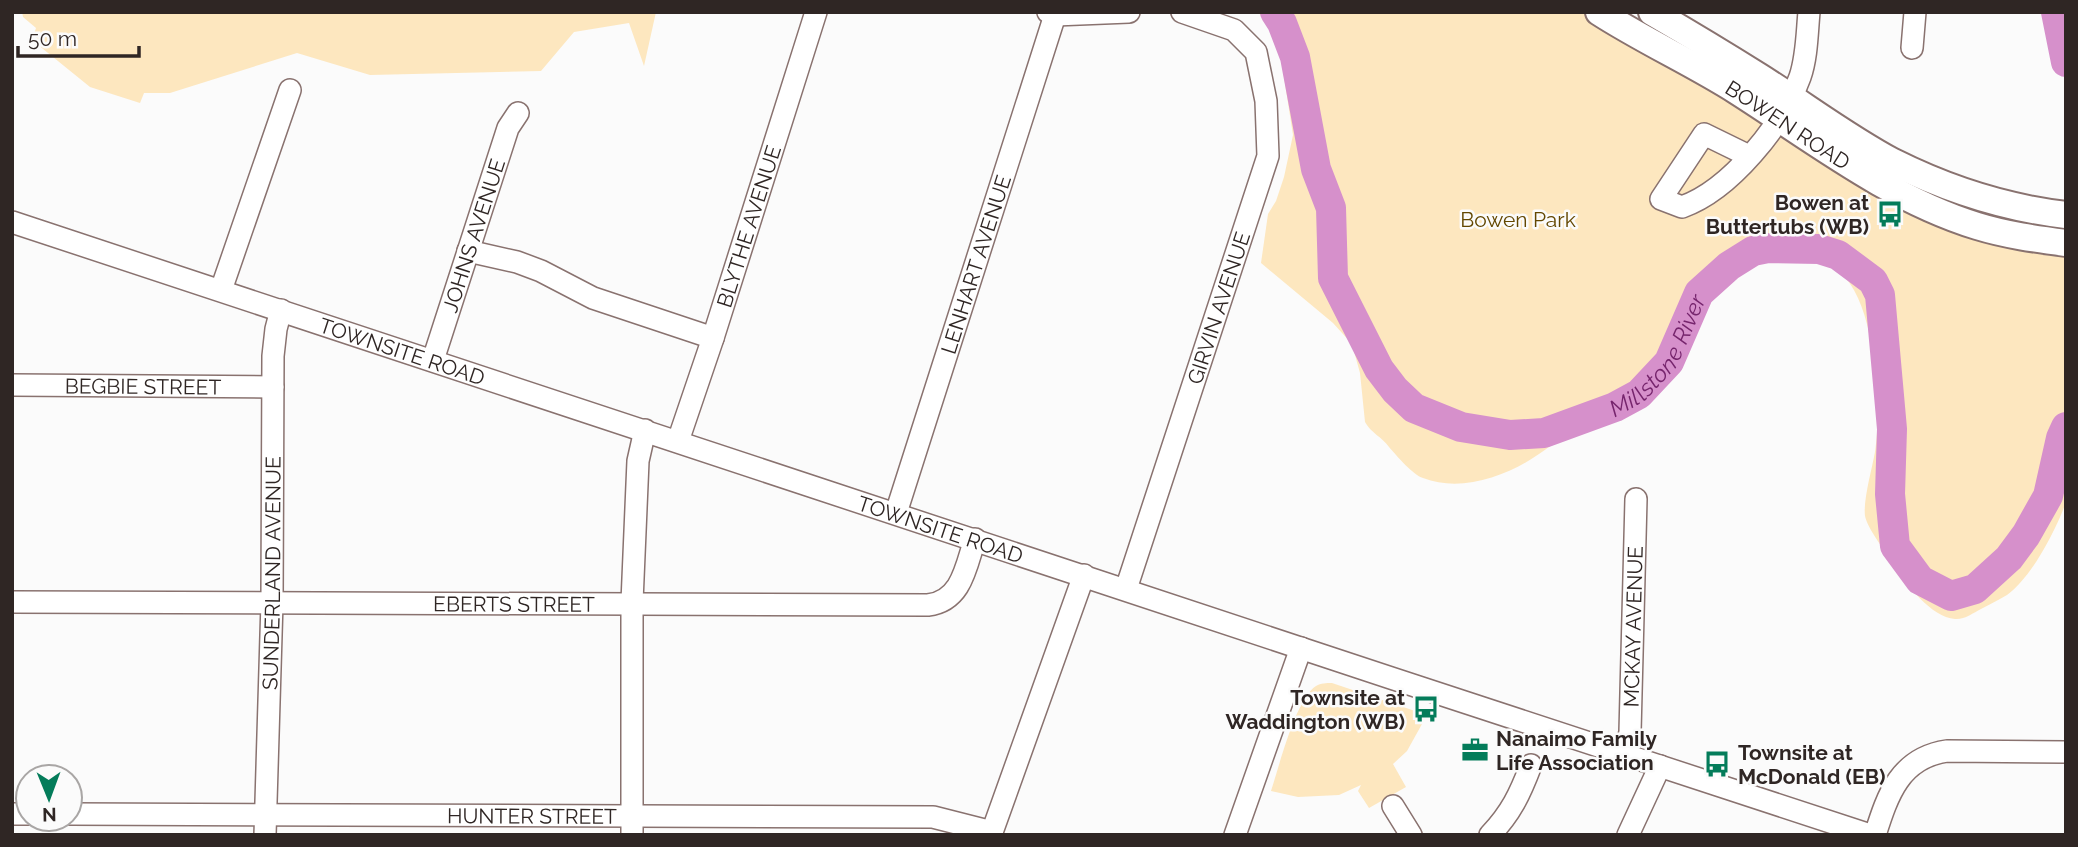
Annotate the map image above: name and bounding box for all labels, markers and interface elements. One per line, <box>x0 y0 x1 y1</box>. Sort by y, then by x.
scale bar <box>18 14 138 58</box>
text: 50 m <box>28 26 77 51</box>
street label: BOWEN ROAD <box>1721 75 1855 174</box>
street label: BLYTHE AVENUE <box>711 142 786 310</box>
street label: JOHNS AVENUE <box>437 155 510 315</box>
street label: LENHART AVENUE <box>935 172 1016 357</box>
place label: Bowen at Buttertubs (WB) <box>1706 190 1869 239</box>
bus stop icon: Bowen at Buttertubs (WB) <box>1875 199 1905 229</box>
park label: Bowen Park <box>1460 207 1576 232</box>
street label: GIRVIN AVENUE <box>1182 228 1255 387</box>
water label: Millstone River <box>1604 289 1711 421</box>
street label: TOWNSITE ROAD <box>316 312 488 390</box>
street label: BEGBIE STREET <box>65 373 222 399</box>
street label: SUNDERLAND AVENUE <box>257 456 285 690</box>
street label: TOWNSITE ROAD <box>855 490 1027 568</box>
street label: MCKAY AVENUE <box>1618 546 1647 708</box>
street label: EBERTS STREET <box>433 591 595 616</box>
place label: Townsite at Waddington (WB) <box>1226 685 1405 734</box>
bus stop icon: Townsite at Waddington (WB) <box>1411 694 1441 724</box>
place label: Nanaimo Family Life Association <box>1496 726 1658 775</box>
office icon: Nanaimo Family Life Association <box>1460 735 1490 765</box>
place label: Townsite at McDonald (EB) <box>1738 740 1885 789</box>
bus stop icon: Townsite at McDonald (EB) <box>1702 749 1732 779</box>
north arrow <box>14 763 84 833</box>
street label: HUNTER STREET <box>447 803 617 828</box>
text: N <box>42 804 57 826</box>

